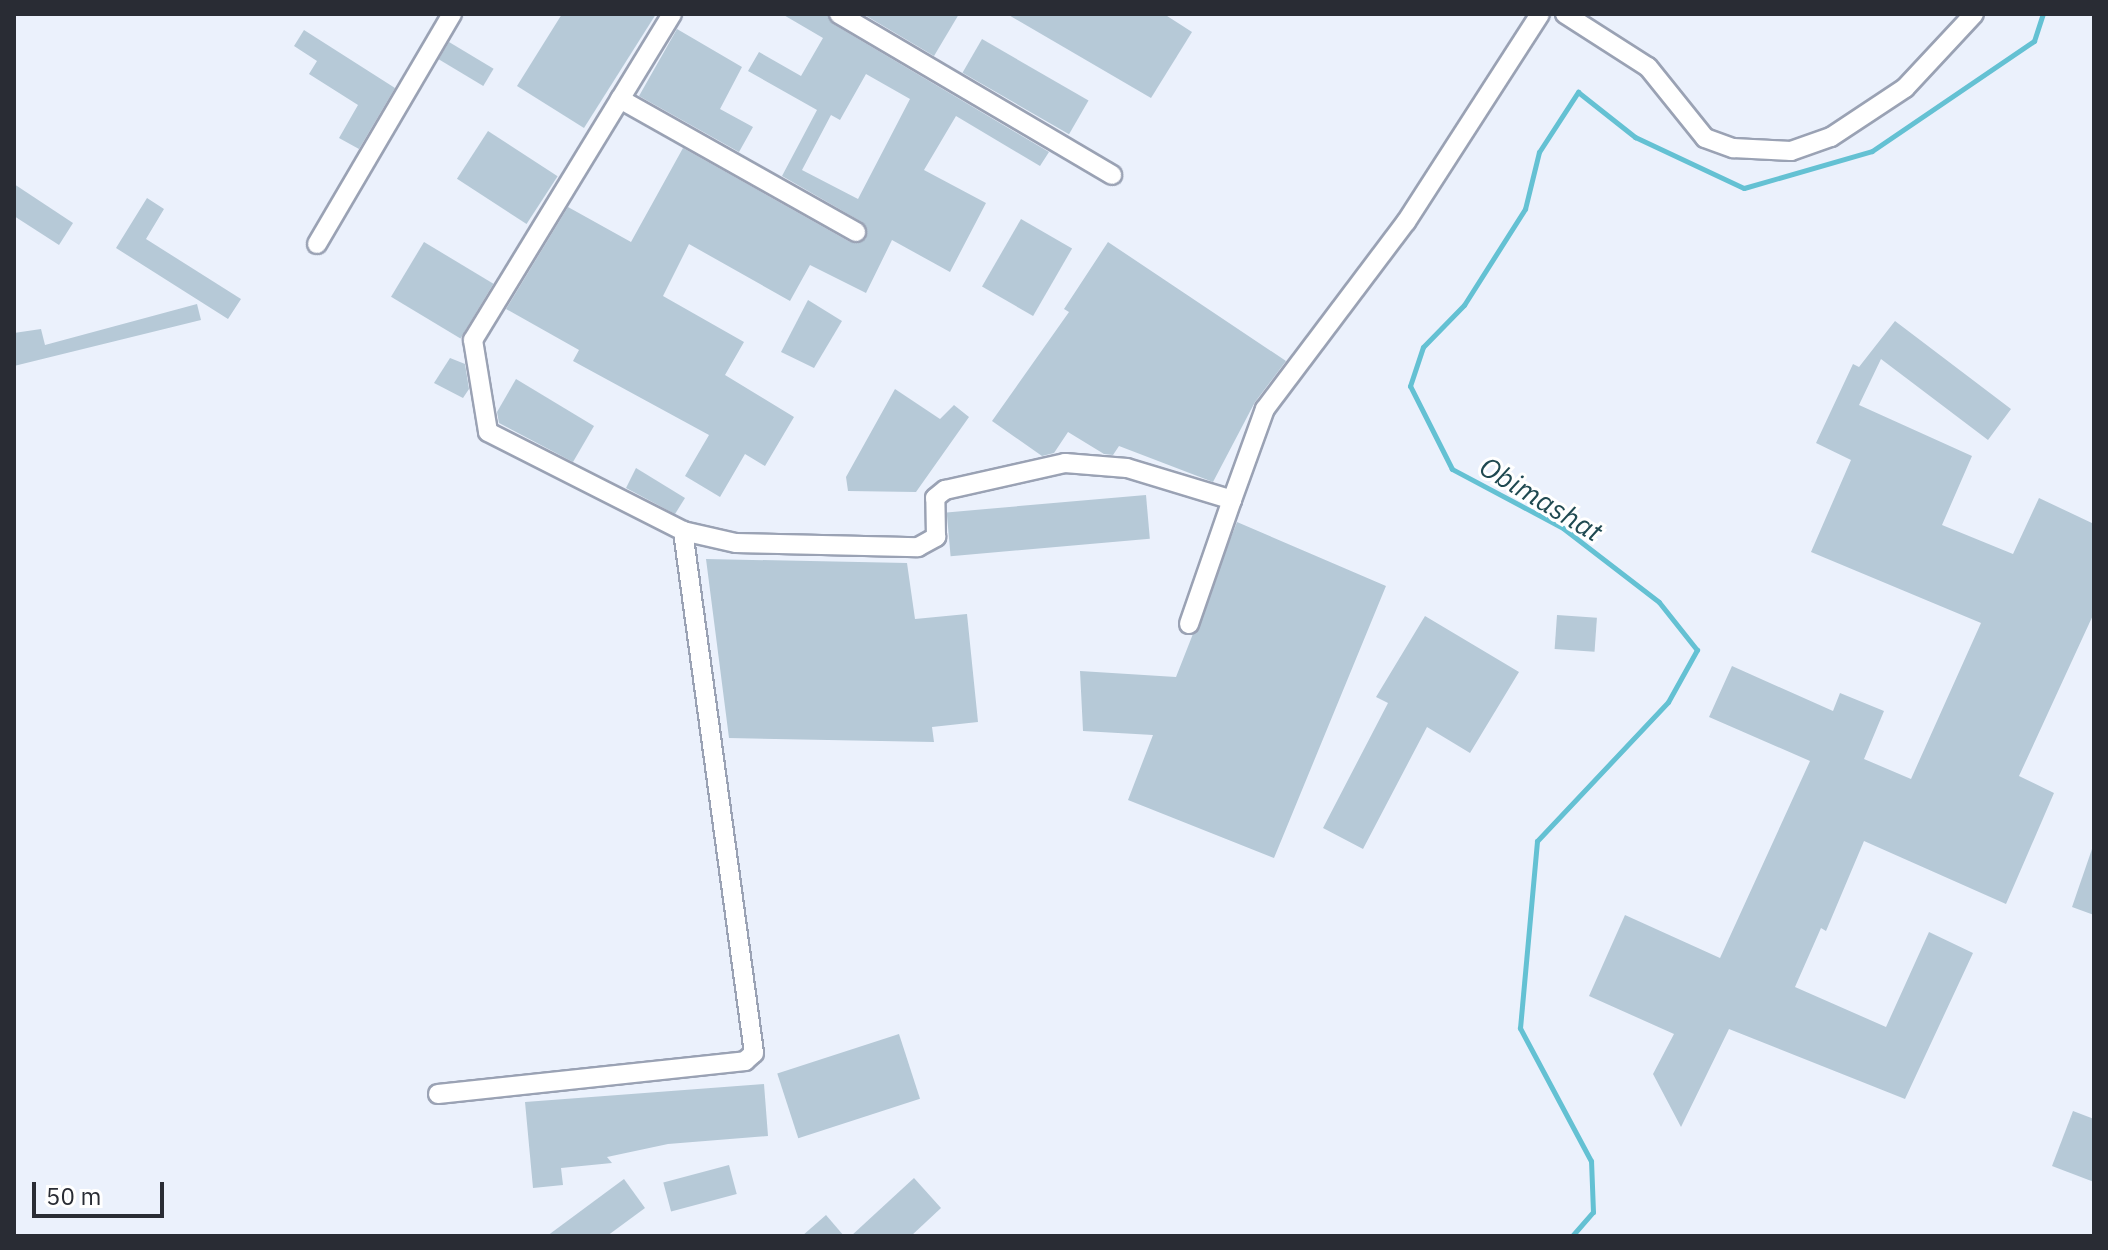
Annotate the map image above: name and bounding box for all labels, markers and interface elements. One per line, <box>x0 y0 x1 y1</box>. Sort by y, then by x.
water label: Obimashat <box>1474 449 1608 549</box>
scale bar <box>36 1166 168 1216</box>
text: 50 m <box>46 1180 101 1212</box>

